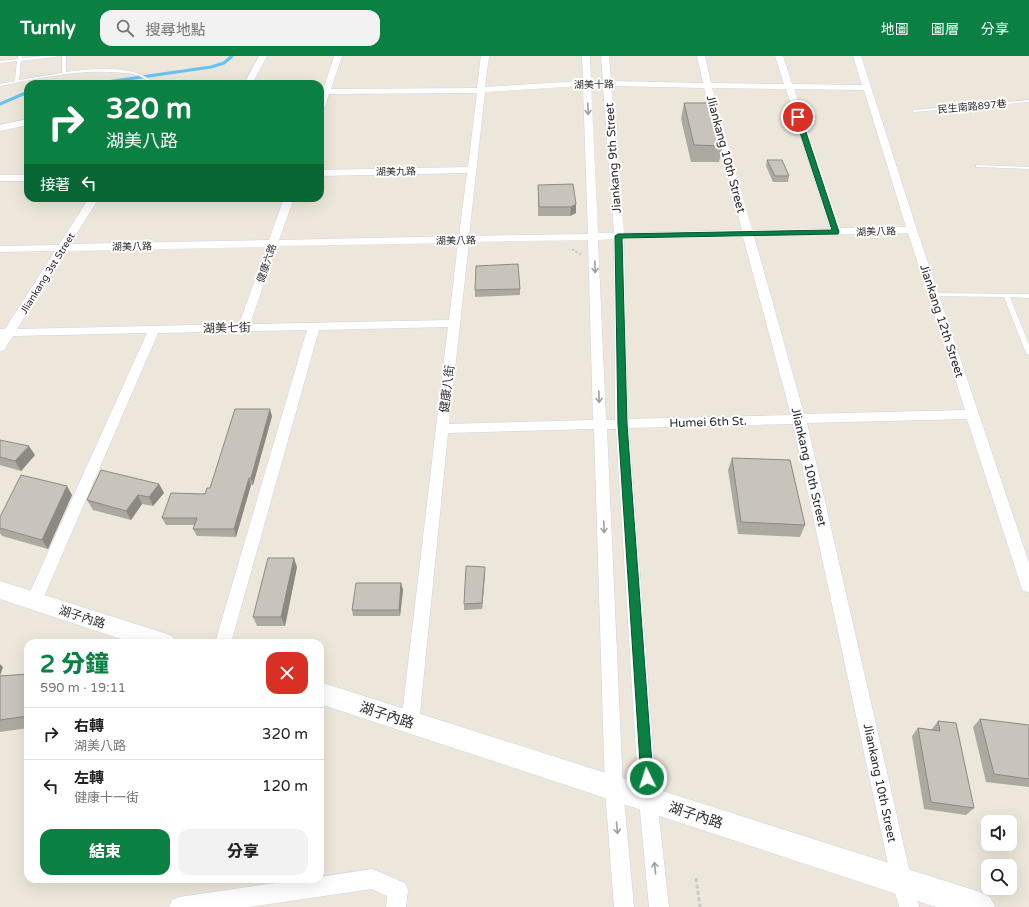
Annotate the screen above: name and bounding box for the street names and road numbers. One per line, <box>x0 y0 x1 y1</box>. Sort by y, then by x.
street label: 湖美十路 <box>574 79 614 91</box>
street label: Jliankang 10th Street <box>704 94 749 215</box>
street label: 民生南路897巷 <box>937 98 1007 116</box>
street label: Jiankang 9th Street <box>602 102 624 214</box>
street label: 湖美九路 <box>376 166 416 178</box>
street label: 湖美八路 <box>856 225 896 239</box>
street label: Jliankang 3st Street <box>18 231 78 316</box>
street label: 湖美八路 <box>436 235 476 247</box>
street label: 湖美八路 <box>112 241 152 253</box>
street label: 健康六路 <box>255 242 279 284</box>
street label: Jiankang 12th Street <box>917 263 967 380</box>
street label: 湖美七街 <box>203 321 251 335</box>
street label: 健康八街 <box>437 364 457 414</box>
street label: Jliankang 10th Street <box>789 406 830 528</box>
street label: Humei 6th St. <box>669 414 747 430</box>
street label: 湖子內路 <box>57 603 107 631</box>
street label: 湖子內路 <box>358 699 416 732</box>
street label: Jliankang 10th Street <box>861 722 900 844</box>
street label: 湖子內路 <box>667 799 725 832</box>

